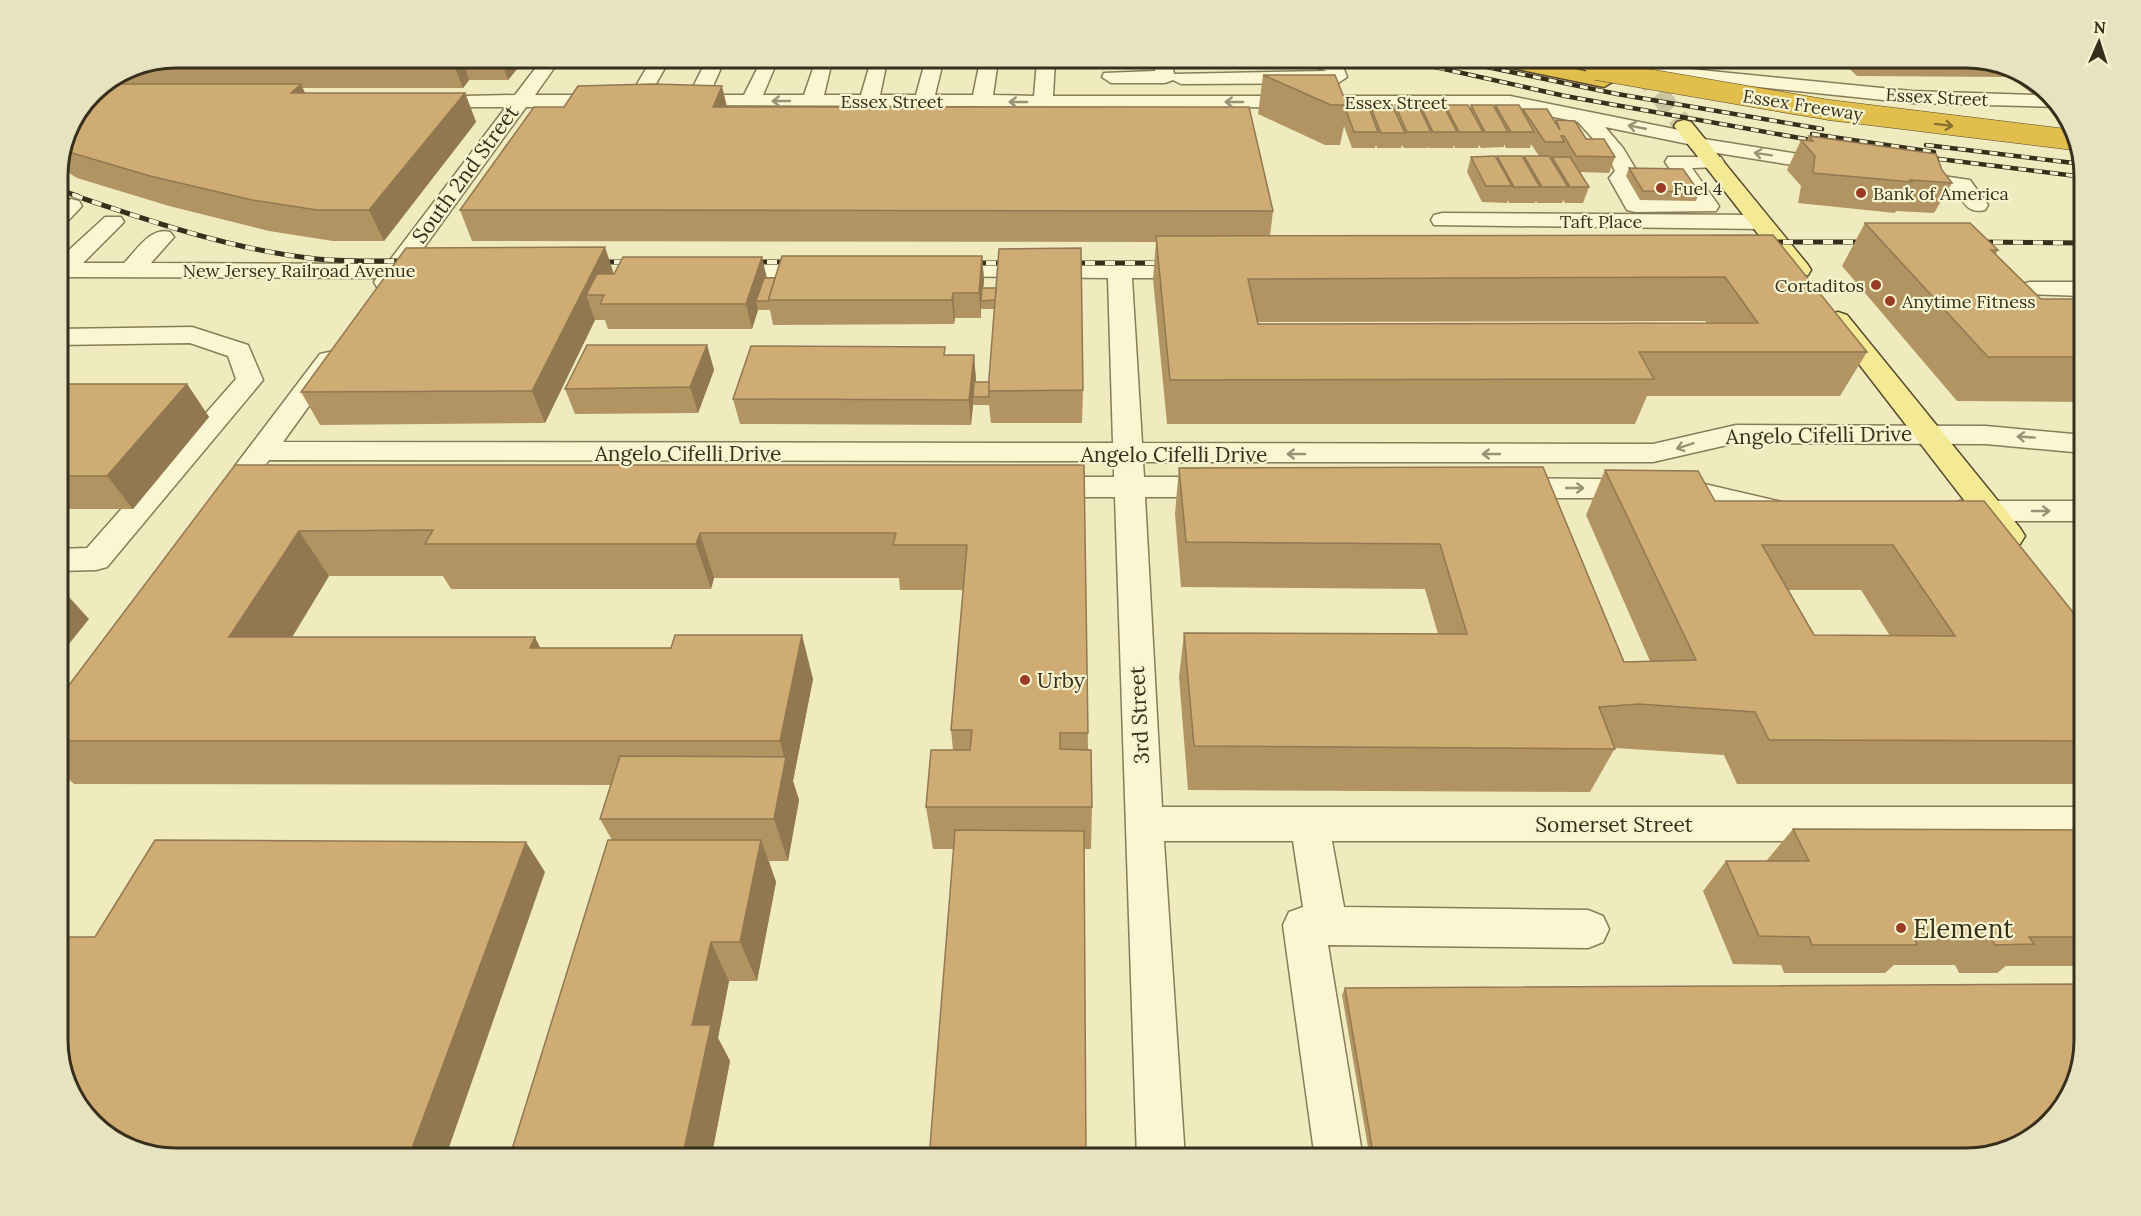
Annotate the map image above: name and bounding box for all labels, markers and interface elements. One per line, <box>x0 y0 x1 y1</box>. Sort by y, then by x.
north arrow <box>2069 12 2129 72</box>
text: N <box>2093 17 2106 37</box>
street label: Essex Street <box>1885 83 1989 111</box>
street label: Essex Freeway <box>1741 84 1865 126</box>
street label: Essex Street <box>841 90 943 113</box>
street label: Essex Street <box>1345 91 1447 114</box>
one-way arrow <box>772 95 792 107</box>
one-way arrow <box>1009 96 1029 108</box>
one-way arrow <box>1225 96 1245 108</box>
street label: South 2nd Street <box>406 99 525 249</box>
one-way arrow <box>1933 120 1953 131</box>
one-way arrow <box>1627 121 1647 132</box>
one-way arrow <box>1754 148 1773 159</box>
place label: Fuel 4 <box>1673 177 1723 200</box>
marker: Fuel 4 <box>1654 181 1668 195</box>
place label: Bank of America <box>1873 182 2009 205</box>
marker: Bank of America <box>1854 186 1868 200</box>
street label: Taft Place <box>1560 210 1643 233</box>
street label: New Jersey Railroad Avenue <box>182 259 416 282</box>
place label: Cortaditos <box>1775 274 1864 297</box>
marker: Cortaditos <box>1869 278 1883 292</box>
place label: Anytime Fitness <box>1901 290 2036 313</box>
marker: Anytime Fitness <box>1883 294 1897 308</box>
street label: Angelo Cifelli Drive <box>1724 420 1913 450</box>
one-way arrow <box>2016 432 2036 443</box>
street label: Angelo Cifelli Drive <box>594 440 781 467</box>
street label: Angelo Cifelli Drive <box>1080 441 1267 468</box>
one-way arrow <box>1676 441 1695 452</box>
one-way arrow <box>1287 448 1307 460</box>
one-way arrow <box>1482 448 1502 460</box>
one-way arrow <box>1565 482 1585 494</box>
one-way arrow <box>2030 505 2050 517</box>
street label: 3rd Street <box>1123 664 1155 765</box>
place label: Urby <box>1037 667 1085 694</box>
marker: Urby <box>1018 673 1032 687</box>
street label: Somerset Street <box>1535 811 1694 838</box>
place label: Element <box>1913 912 2013 945</box>
marker: Element <box>1894 921 1908 935</box>

